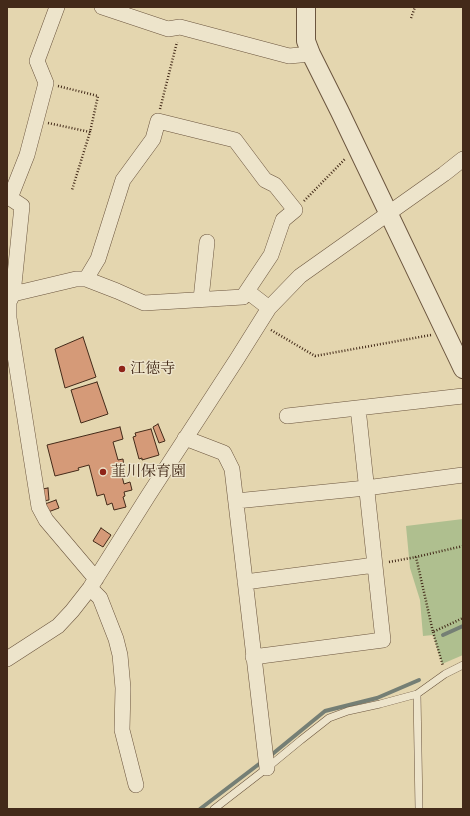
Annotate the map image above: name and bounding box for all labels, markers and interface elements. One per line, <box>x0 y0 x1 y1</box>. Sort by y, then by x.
place label: 江徳寺 <box>130 360 175 378</box>
marker: 江徳寺 <box>117 364 127 374</box>
place label: 韮川保育園 <box>111 463 186 481</box>
marker: 韮川保育園 <box>98 467 108 477</box>

